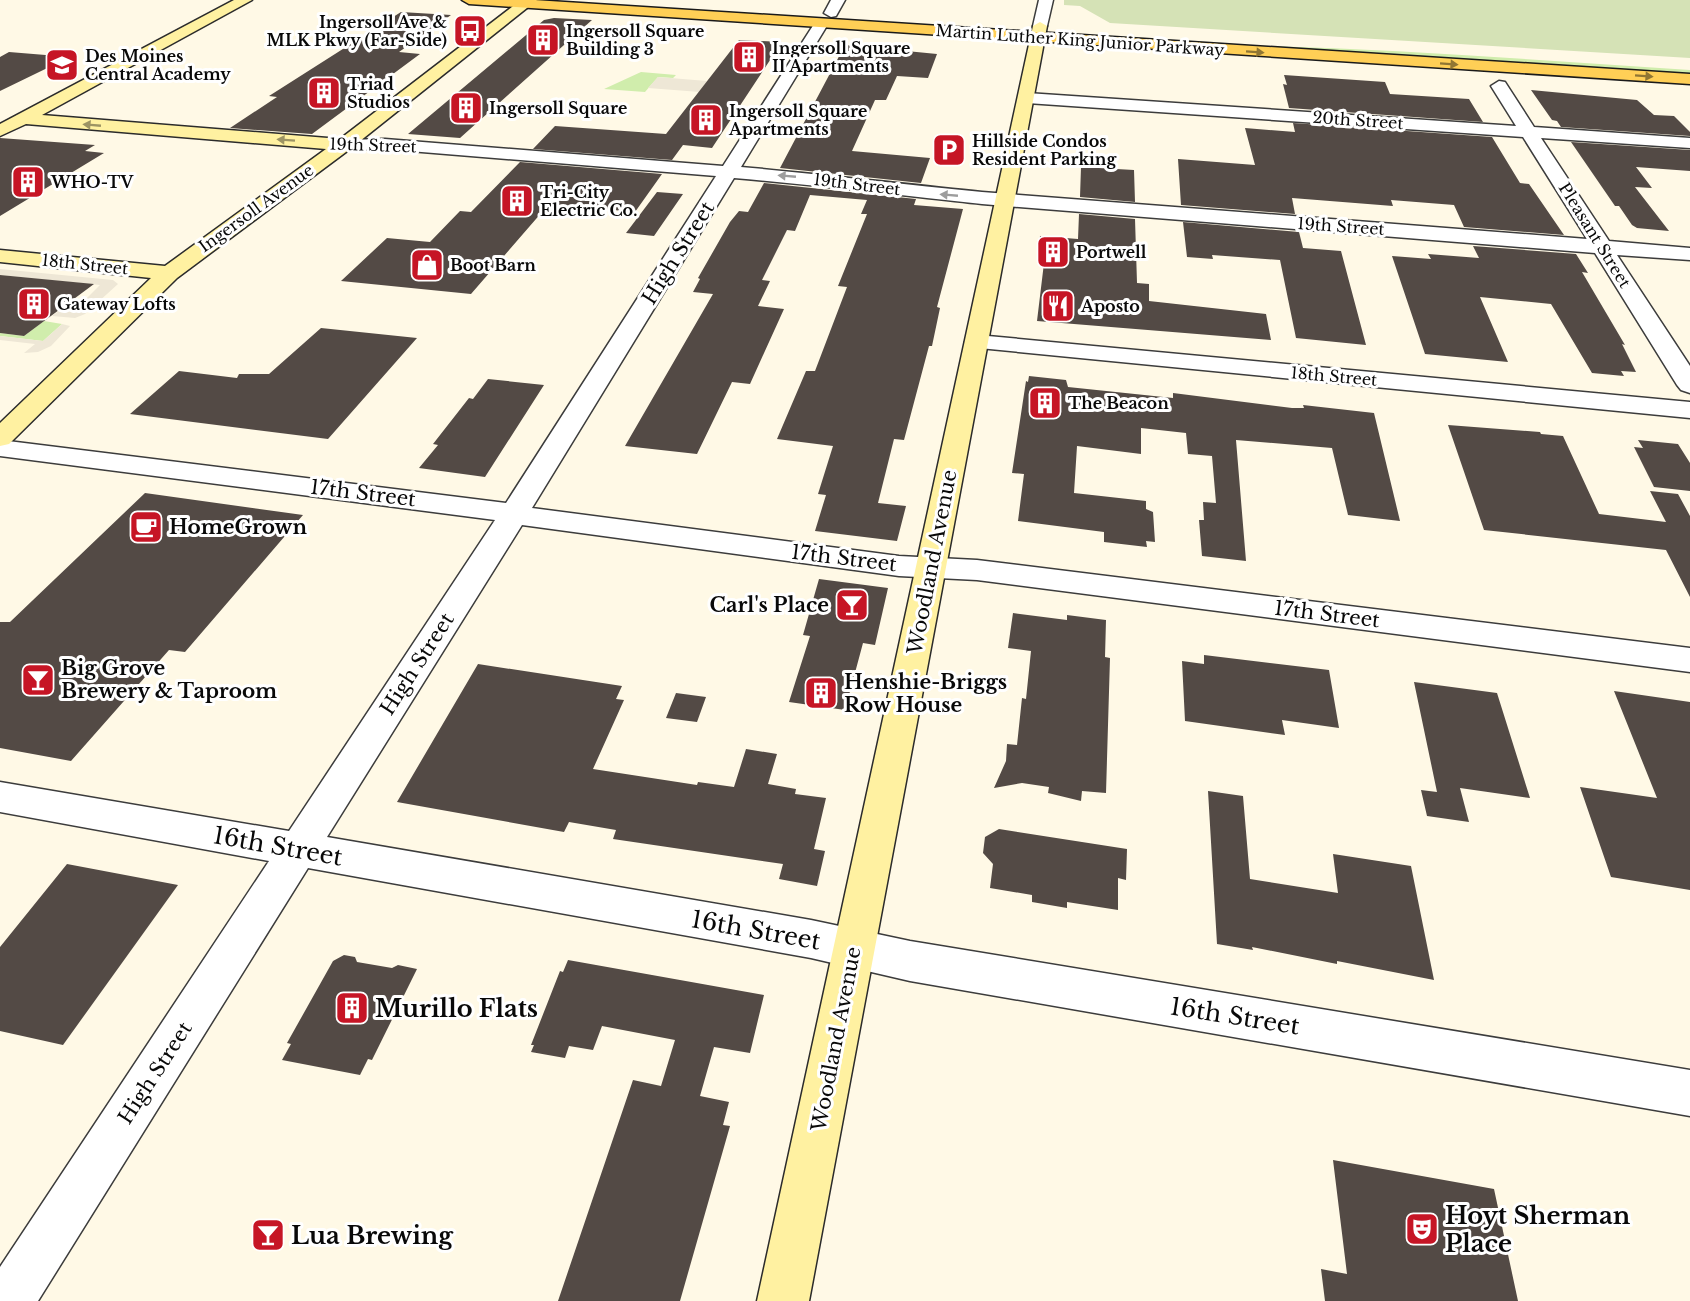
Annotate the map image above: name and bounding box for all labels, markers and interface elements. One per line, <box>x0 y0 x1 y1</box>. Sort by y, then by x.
place label: Ingersoll Ave & MLK Pkwy (Far-Side) <box>267 12 447 50</box>
bus stop icon: Ingersoll Ave & MLK Pkwy (Far-Side) <box>452 13 488 49</box>
street label: Martin Luther King Junior Parkway <box>935 20 1226 60</box>
place label: Ingersoll Square Building 3 <box>566 21 704 59</box>
building icon: Ingersoll Square Building 3 <box>525 22 561 58</box>
place label: Ingersoll Square II Apartments <box>772 38 910 76</box>
building icon: Ingersoll Square II Apartments <box>731 39 767 75</box>
place label: Des Moines Central Academy <box>85 46 231 84</box>
school or university icon: Des Moines Central Academy <box>44 47 80 83</box>
one-way arrow <box>1245 47 1264 56</box>
one-way arrow <box>1440 59 1459 68</box>
one-way arrow <box>1634 71 1653 81</box>
place label: Triad Studios <box>347 74 410 112</box>
building icon: Triad Studios <box>306 75 342 111</box>
building icon: Ingersoll Square <box>448 90 484 126</box>
place label: Ingersoll Square <box>489 98 627 118</box>
place label: Ingersoll Square Apartments <box>728 101 867 139</box>
building icon: Ingersoll Square Apartments <box>688 102 724 138</box>
street label: 20th Street <box>1312 107 1404 133</box>
one-way arrow <box>82 120 101 129</box>
place label: Hillside Condos Resident Parking <box>972 131 1117 169</box>
parking icon: Hillside Condos Resident Parking <box>931 132 967 168</box>
street label: 19th Street <box>329 133 417 157</box>
one-way arrow <box>276 136 295 145</box>
street label: Ingersoll Avenue <box>195 160 317 256</box>
building icon: WHO-TV <box>10 164 46 200</box>
street label: 19th Street <box>813 169 901 199</box>
one-way arrow <box>778 171 797 181</box>
place label: WHO-TV <box>50 172 134 192</box>
street label: Pleasant Street <box>1555 179 1635 291</box>
place label: Tri-City Electric Co. <box>540 182 637 220</box>
building icon: Tri-City Electric Co. <box>499 183 535 219</box>
one-way arrow <box>939 190 958 200</box>
street label: High Street <box>637 197 719 309</box>
street label: 19th Street <box>1297 213 1385 239</box>
building icon: Portwell <box>1035 234 1071 270</box>
place label: Portwell <box>1076 242 1147 262</box>
shop icon: Boot Barn <box>409 247 445 283</box>
street label: 18th Street <box>41 250 129 278</box>
place label: Boot Barn <box>450 255 536 275</box>
building icon: Gateway Lofts <box>16 286 52 322</box>
restaurant icon: Aposto <box>1040 288 1076 324</box>
place label: Gateway Lofts <box>57 294 176 314</box>
place label: Aposto <box>1080 296 1140 316</box>
street label: 18th Street <box>1290 362 1378 390</box>
building icon: The Beacon <box>1027 385 1063 421</box>
place label: The Beacon <box>1068 393 1169 413</box>
street label: Woodland Avenue <box>902 468 962 657</box>
street label: 17th Street <box>309 475 418 511</box>
cafe icon: HomeGrown <box>128 509 164 545</box>
place label: HomeGrown <box>169 515 307 539</box>
street label: 17th Street <box>790 540 899 576</box>
bar icon: Carl's Place <box>834 587 870 623</box>
place label: Carl's Place <box>709 593 829 617</box>
street label: 17th Street <box>1273 596 1382 632</box>
street label: High Street <box>375 608 459 720</box>
place label: Big Grove Brewery & Taproom <box>61 656 277 703</box>
bar icon: Big Grove Brewery & Taproom <box>20 662 56 698</box>
place label: Henshie-Briggs Row House <box>844 670 1007 717</box>
building icon: Henshie-Briggs Row House <box>803 675 839 711</box>
street label: 16th Street <box>211 820 345 872</box>
street label: 16th Street <box>689 904 823 956</box>
street label: Woodland Avenue <box>806 945 866 1134</box>
building icon: Murillo Flats <box>334 990 370 1026</box>
street label: 16th Street <box>1168 991 1302 1041</box>
place label: Murillo Flats <box>375 994 538 1023</box>
street label: High Street <box>113 1017 197 1129</box>
place label: Hoyt Sherman Place <box>1445 1201 1631 1258</box>
theatre icon: Hoyt Sherman Place <box>1404 1211 1440 1247</box>
bar icon: Lua Brewing <box>250 1217 286 1253</box>
place label: Lua Brewing <box>291 1221 454 1250</box>

